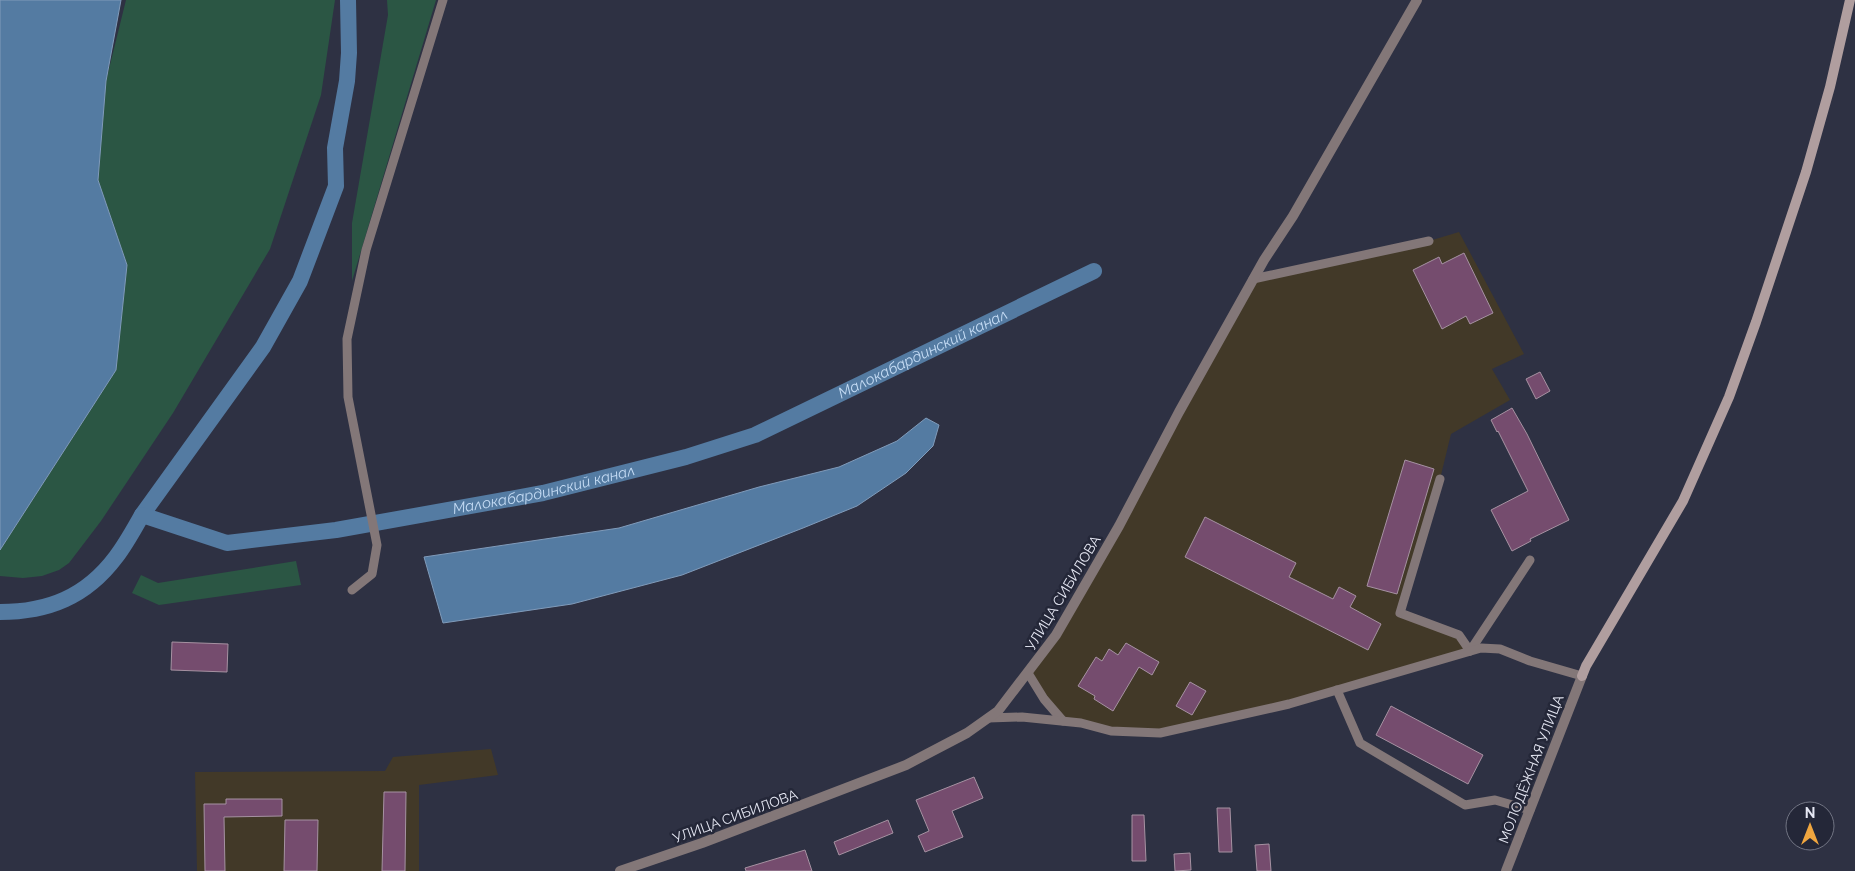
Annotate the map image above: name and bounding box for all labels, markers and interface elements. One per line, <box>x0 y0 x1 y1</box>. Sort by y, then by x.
water label: Малокабардинский канал <box>835 305 1011 402</box>
water label: Малокабардинский канал <box>451 461 637 518</box>
street label: УЛИЦА СИБИЛОВА <box>1022 532 1104 654</box>
street label: МОЛОДЁЖНАЯ УЛИЦА <box>1493 691 1567 846</box>
street label: УЛИЦА СИБИЛОВА <box>670 786 800 846</box>
north arrow <box>1785 801 1835 851</box>
text: N <box>1805 805 1815 821</box>

